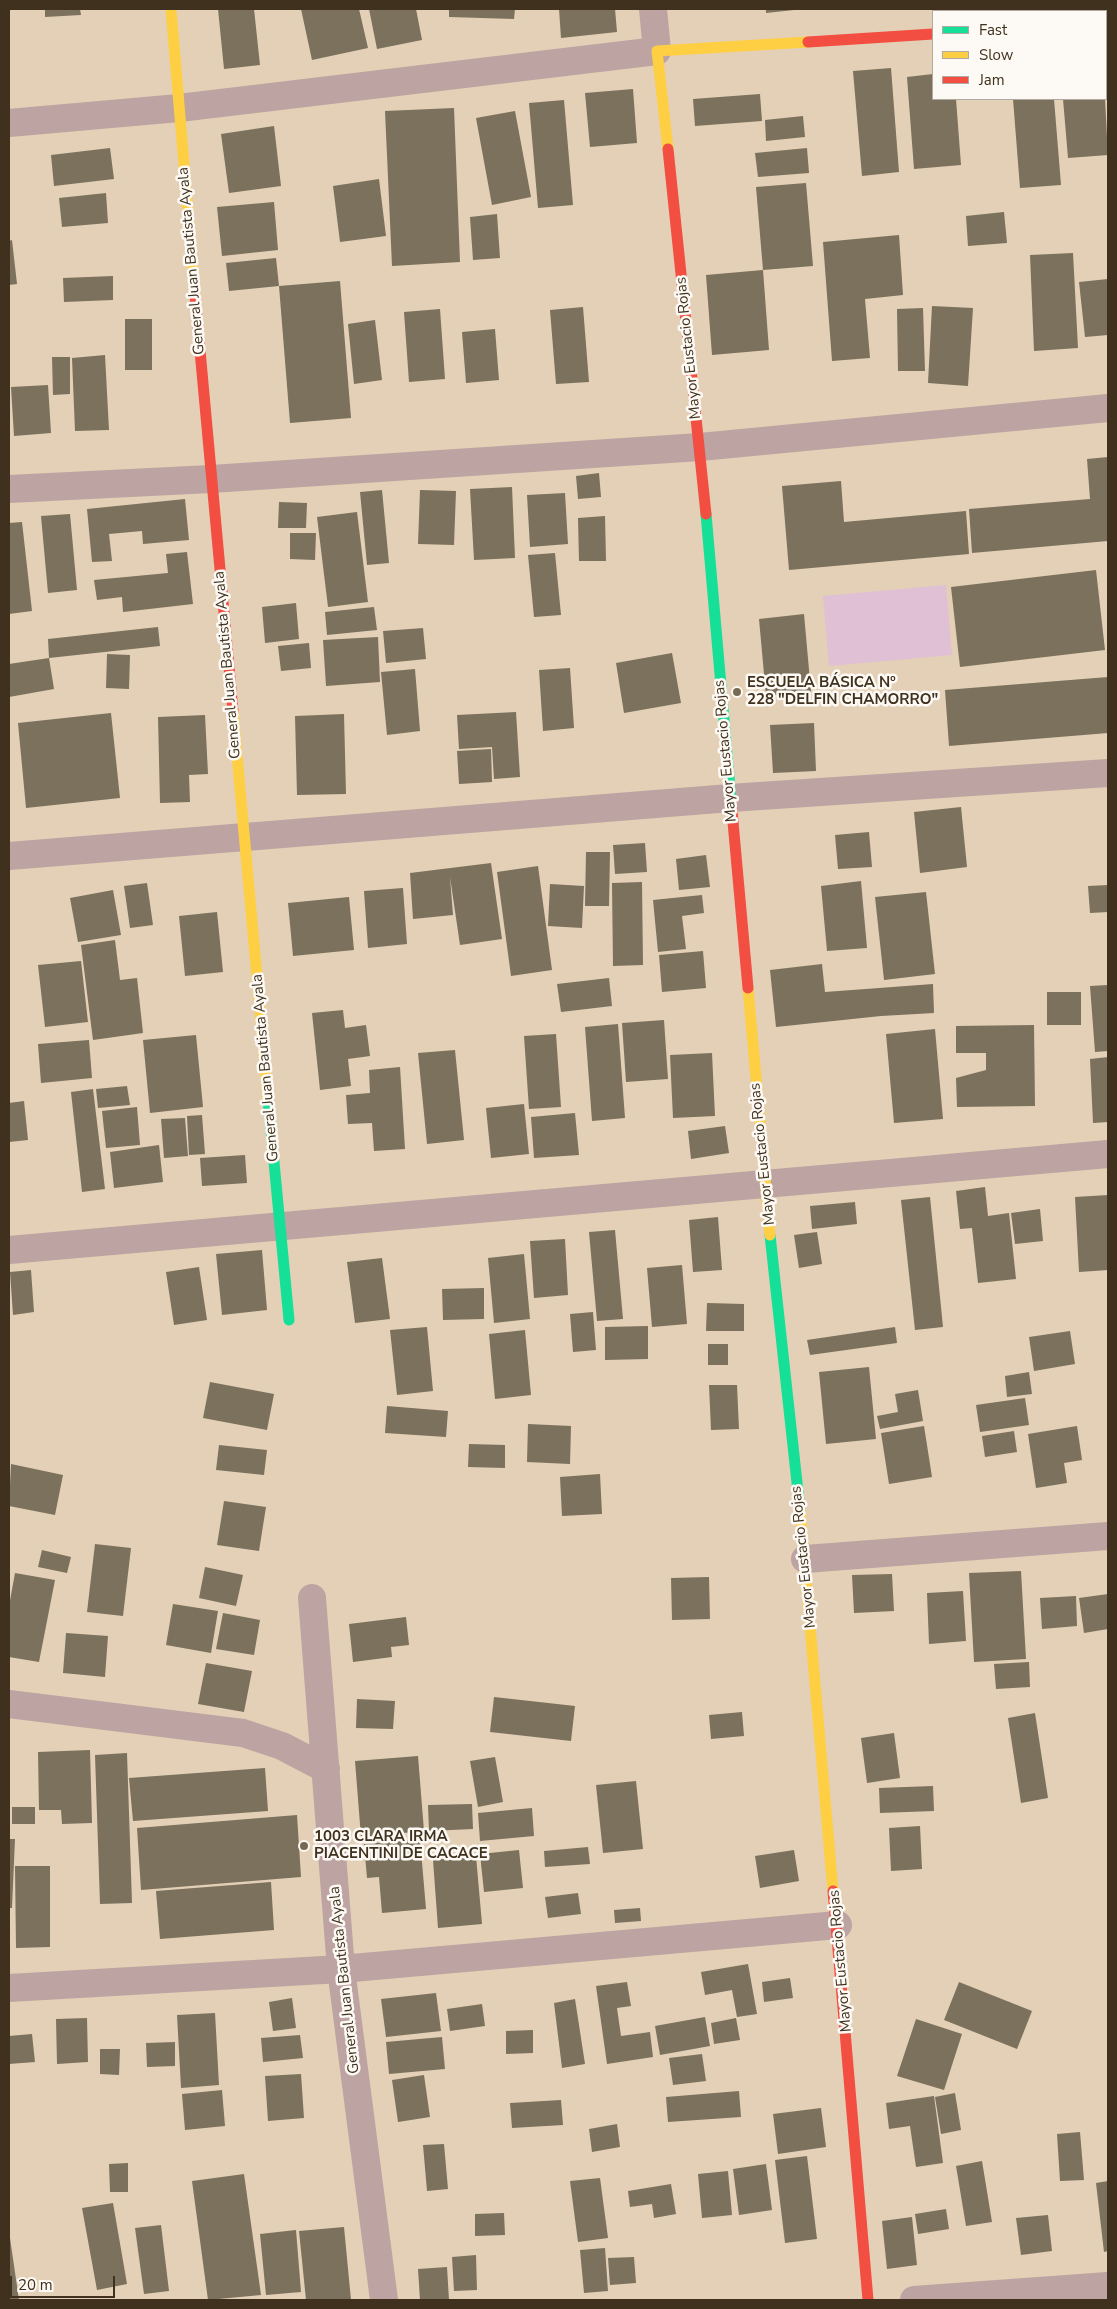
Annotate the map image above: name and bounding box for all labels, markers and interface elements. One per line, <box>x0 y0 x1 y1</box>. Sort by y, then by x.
legend <box>932 10 1107 100</box>
text: Fast <box>979 20 1007 40</box>
text: Slow <box>979 45 1013 65</box>
text: Jam <box>979 70 1005 90</box>
street label: General Juan Bautista Ayala <box>175 166 209 356</box>
street label: Mayor Eustacio Rojas <box>673 276 705 420</box>
street label: General Juan Bautista Ayala <box>211 570 245 760</box>
place label: ESCUELA BÁSICA Nº 228 "DELFIN CHAMORRO" <box>747 674 938 709</box>
street label: Mayor Eustacio Rojas <box>711 679 741 823</box>
marker: ESCUELA BÁSICA Nº 228 "DELFIN CHAMORRO" <box>731 686 743 698</box>
street label: General Juan Bautista Ayala <box>249 973 283 1163</box>
street label: Mayor Eustacio Rojas <box>747 1082 779 1226</box>
street label: Mayor Eustacio Rojas <box>788 1485 820 1629</box>
place label: 1003 CLARA IRMA PIACENTINI DE CACACE <box>314 1828 488 1863</box>
marker: 1003 CLARA IRMA PIACENTINI DE CACACE <box>298 1840 310 1852</box>
street label: General Juan Bautista Ayala <box>326 1885 364 2075</box>
street label: Mayor Eustacio Rojas <box>826 1889 856 2033</box>
scale bar <box>12 2266 118 2298</box>
text: 20 m <box>18 2275 53 2295</box>

